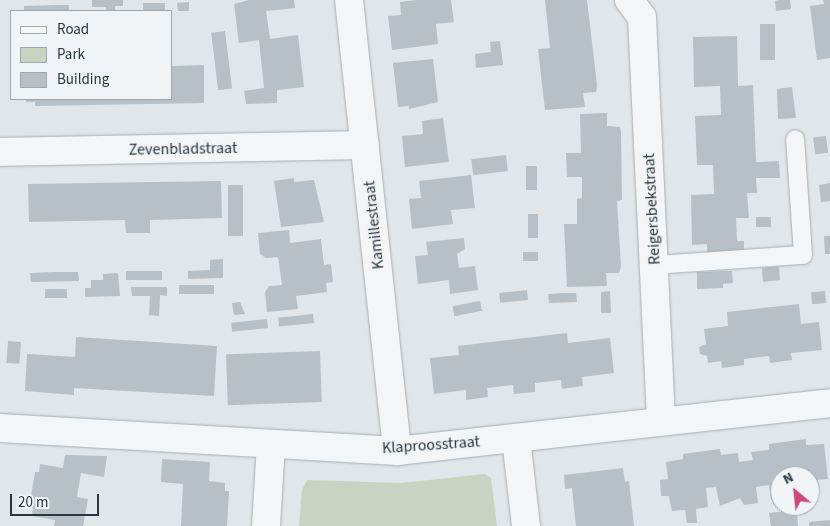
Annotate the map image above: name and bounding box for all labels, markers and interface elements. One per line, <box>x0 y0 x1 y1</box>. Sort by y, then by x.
legend <box>10 10 172 100</box>
text: Road <box>57 19 89 40</box>
text: Park <box>57 44 85 65</box>
text: Building <box>57 69 109 90</box>
street label: Zevenbladstraat <box>129 138 237 160</box>
street label: Reigersbekstraat <box>639 153 665 265</box>
street label: Kamillestraat <box>360 180 388 270</box>
street label: Klaproosstraat <box>381 432 481 458</box>
north arrow <box>770 466 820 516</box>
text: N <box>780 468 797 490</box>
scale bar <box>12 484 101 516</box>
text: 20 m <box>18 492 48 513</box>

